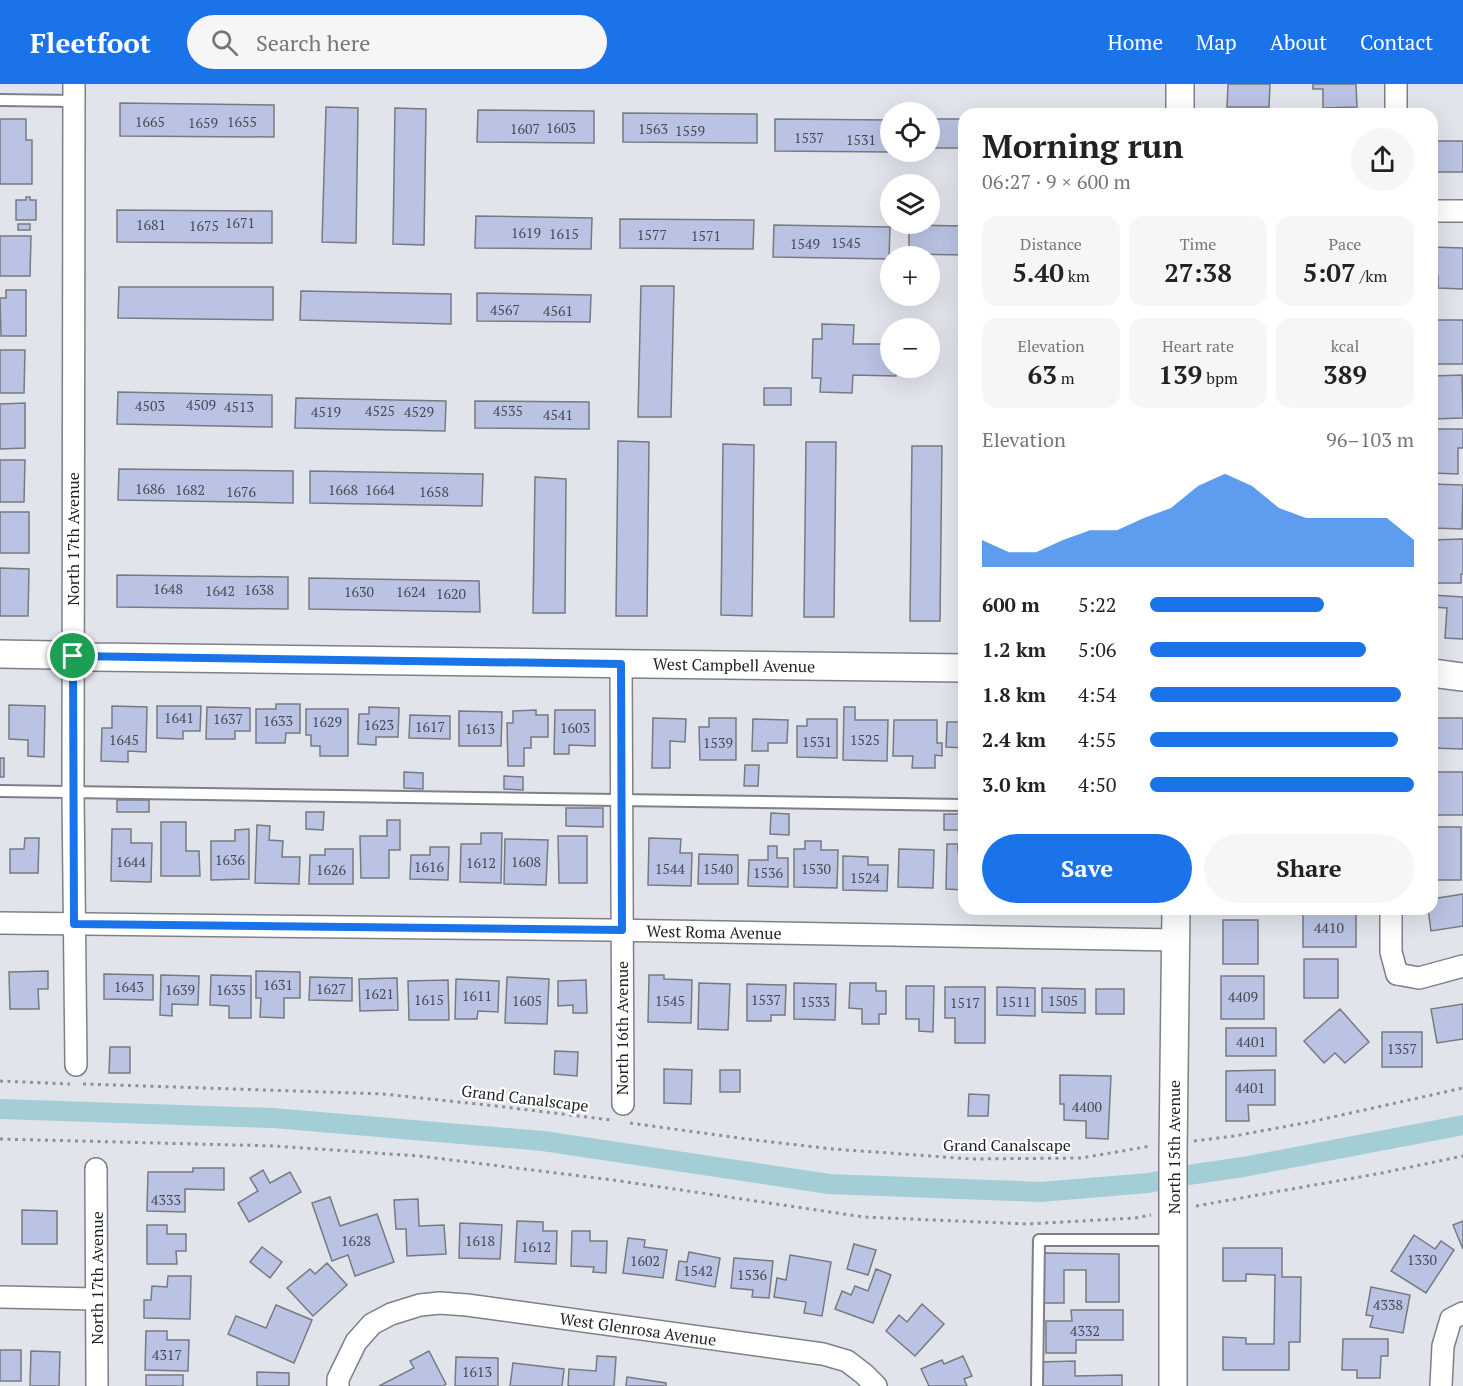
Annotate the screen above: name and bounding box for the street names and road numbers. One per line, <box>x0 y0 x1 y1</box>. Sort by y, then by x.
street label: North 17th Avenue <box>62 472 84 606</box>
street label: West Campbell Avenue <box>653 653 815 677</box>
street label: West Roma Avenue <box>646 920 782 944</box>
street label: North 16th Avenue <box>611 961 633 1095</box>
street label: Grand Canalscape <box>460 1079 590 1117</box>
street label: North 15th Avenue <box>1163 1080 1185 1214</box>
street label: Grand Canalscape <box>943 1134 1071 1156</box>
street label: North 17th Avenue <box>86 1211 108 1345</box>
street label: West Glenrosa Avenue <box>558 1307 718 1351</box>

